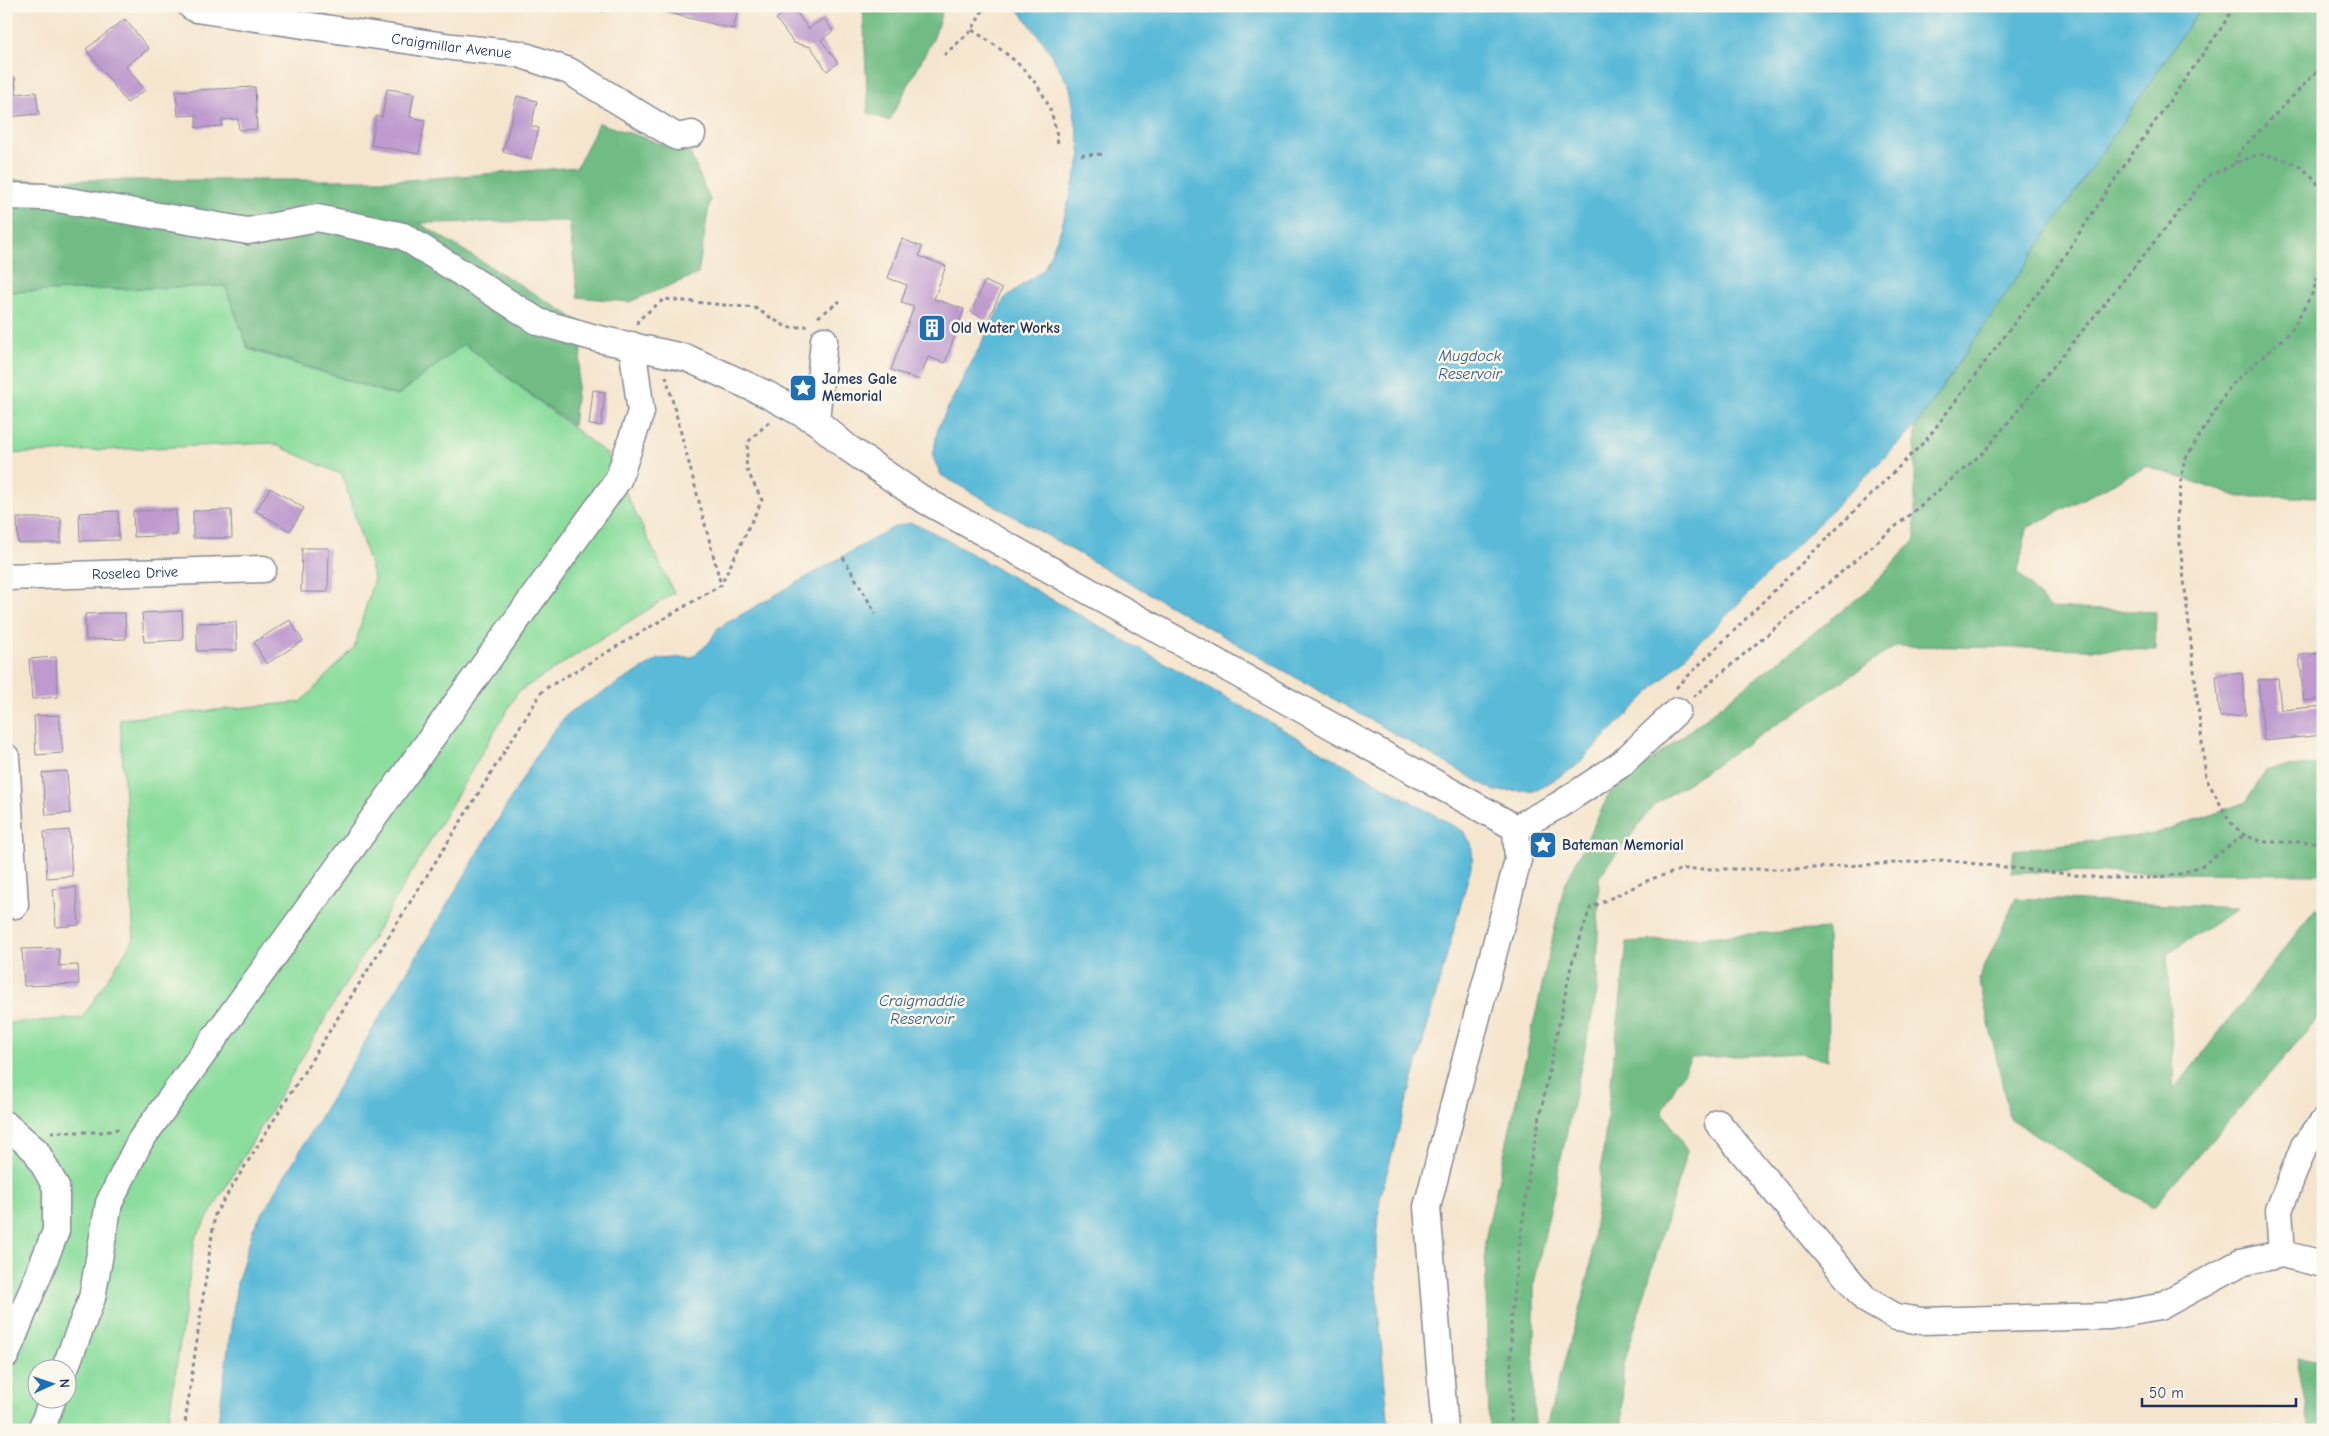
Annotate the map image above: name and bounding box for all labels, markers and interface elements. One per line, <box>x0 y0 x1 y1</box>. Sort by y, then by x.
street label: Craigmillar Avenue <box>390 29 513 62</box>
building icon: Old Water Works <box>917 313 947 343</box>
place label: Old Water Works <box>951 319 1060 337</box>
water label: Mugdock Reservoir <box>1438 347 1503 383</box>
place label: James Gale Memorial <box>822 370 897 405</box>
place icon: James Gale Memorial <box>788 373 818 403</box>
street label: Roselea Drive <box>92 563 179 583</box>
place icon: Bateman Memorial <box>1528 830 1558 860</box>
place label: Bateman Memorial <box>1562 836 1684 854</box>
water label: Craigmaddie Reservoir <box>879 992 965 1028</box>
north arrow <box>28 1358 78 1408</box>
scale bar <box>2142 1376 2295 1408</box>
text: N <box>56 1378 73 1388</box>
text: 50 m <box>2149 1384 2184 1402</box>

